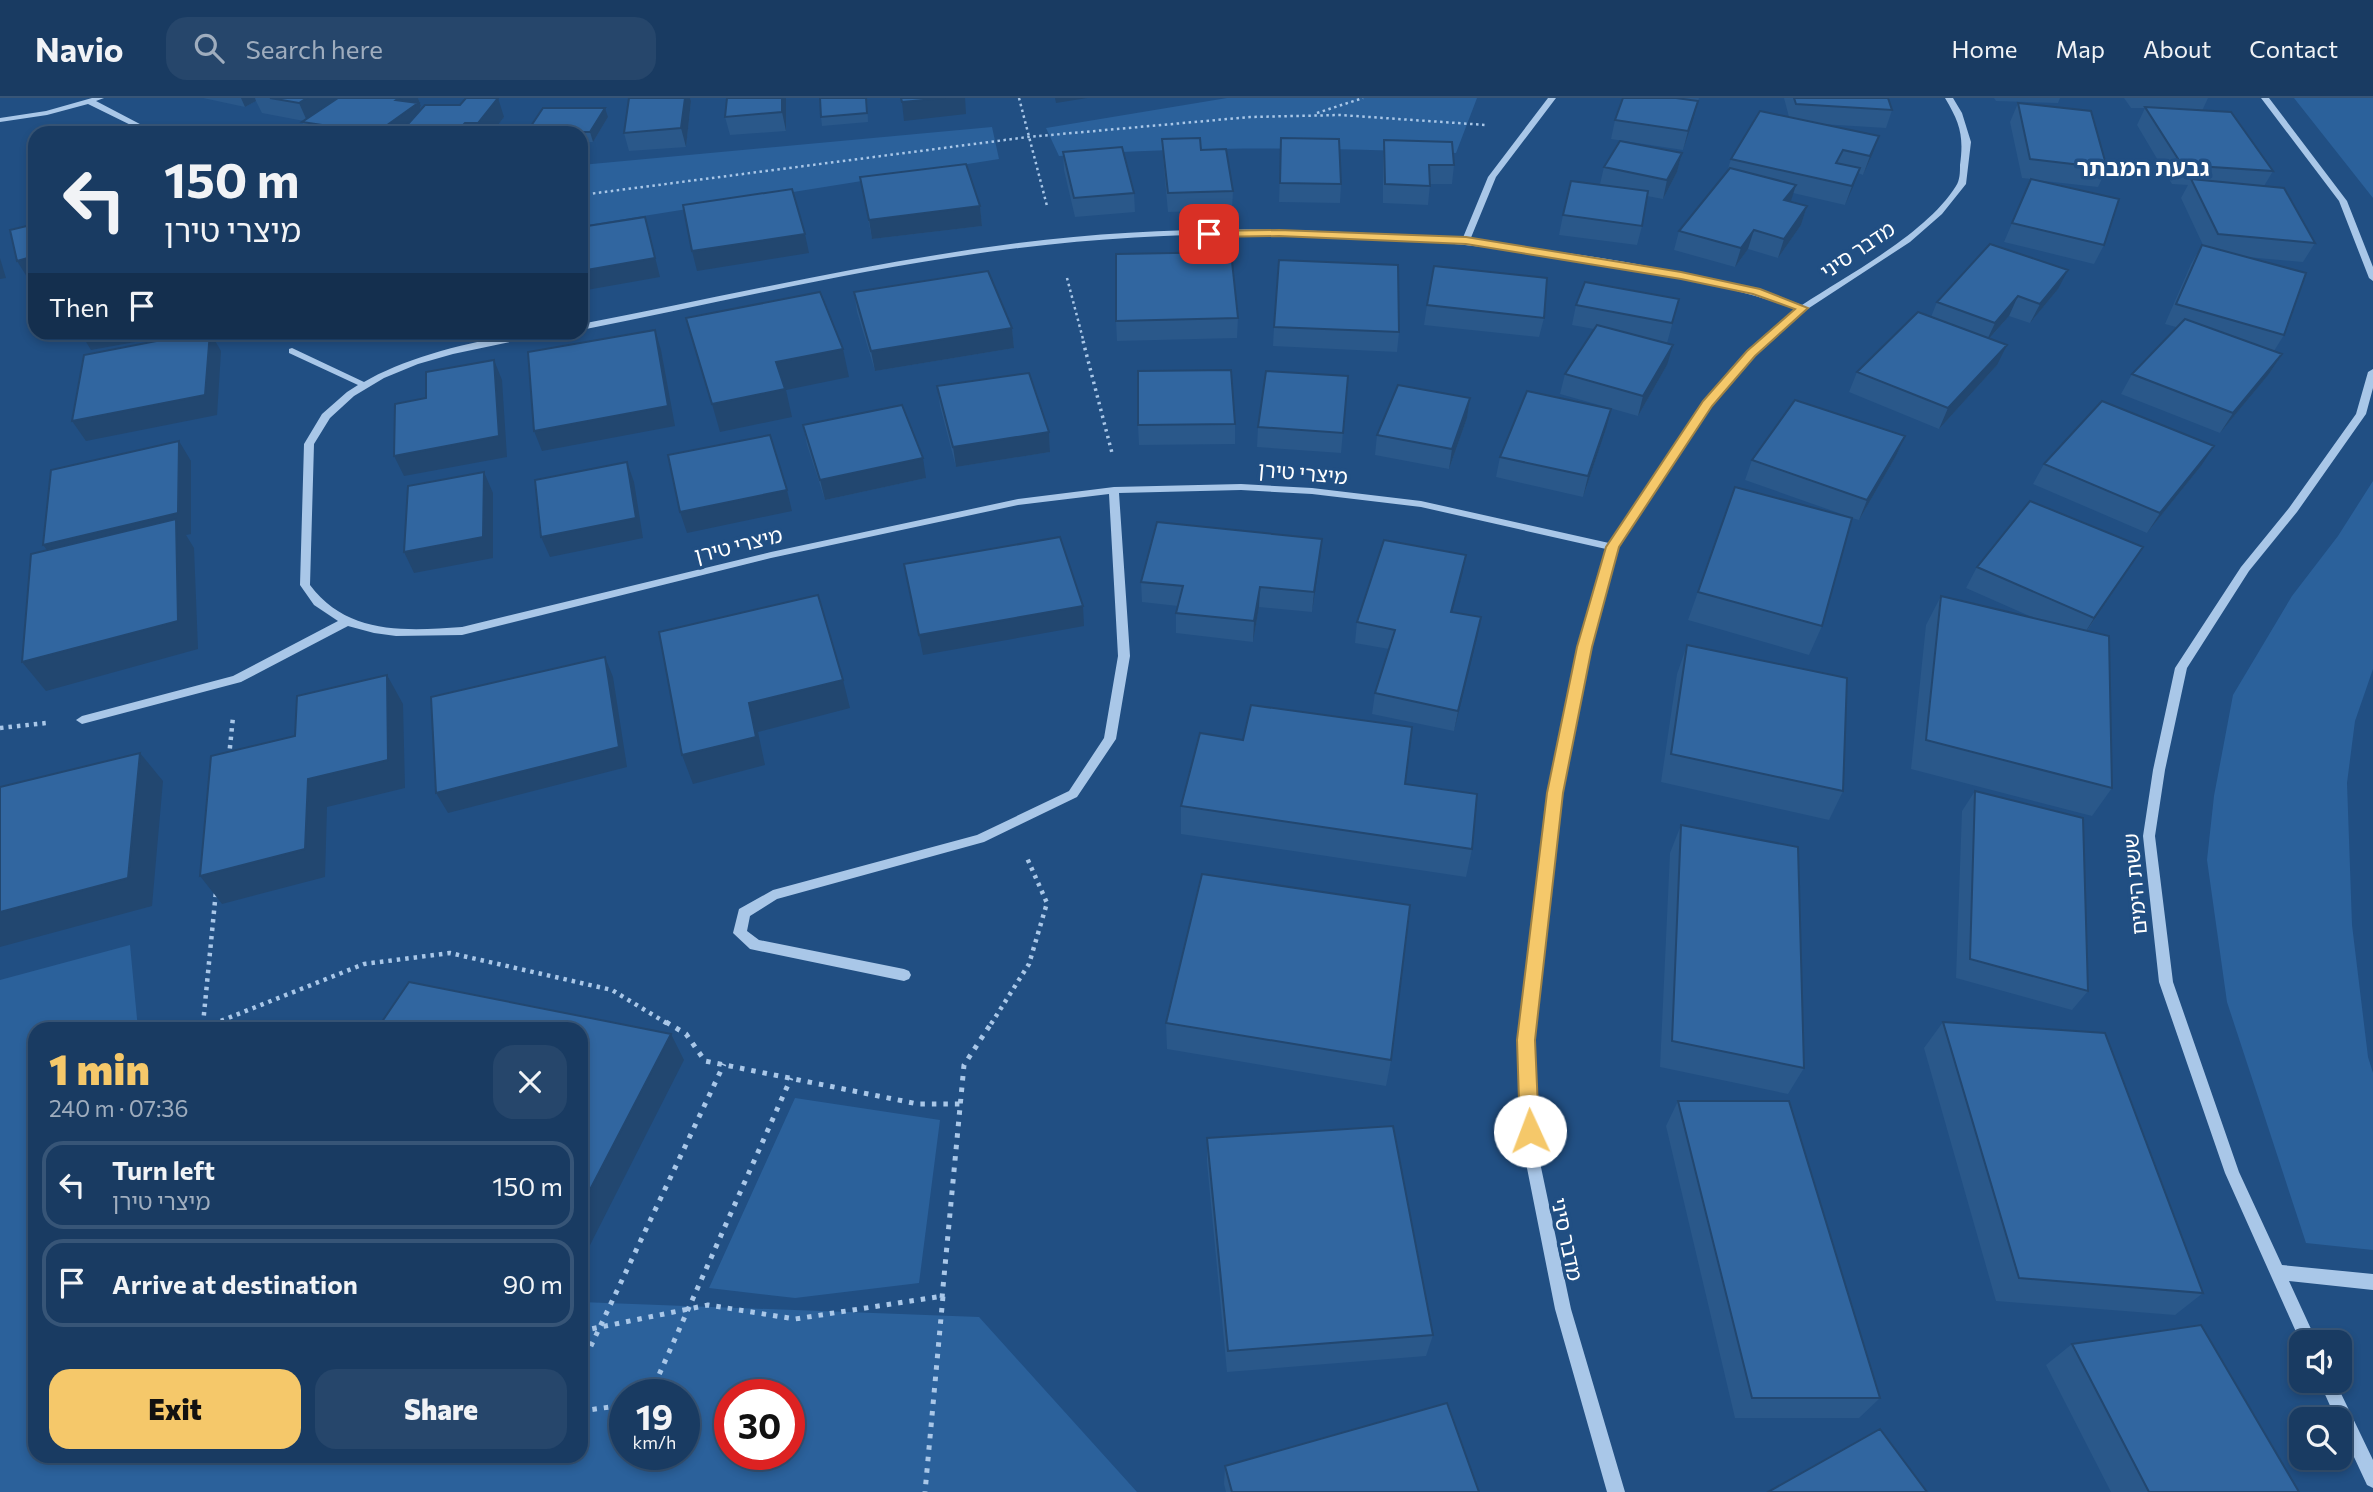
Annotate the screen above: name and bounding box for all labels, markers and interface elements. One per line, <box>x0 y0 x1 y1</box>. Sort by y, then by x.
search box <box>166 17 656 80</box>
text: Navio <box>35 28 124 69</box>
icon: search <box>190 29 228 67</box>
text: Search here <box>246 33 383 64</box>
text: Home <box>1952 34 2018 63</box>
text: Map <box>2056 34 2105 63</box>
text: About <box>2143 34 2211 63</box>
text: Contact <box>2249 34 2338 63</box>
text: 150 m <box>164 148 299 208</box>
district label: גבעת המבתר <box>2077 153 2209 181</box>
icon: left <box>49 154 140 245</box>
pin <box>1179 204 1239 264</box>
text: מיצרי טירן <box>164 209 301 249</box>
icon: arrive <box>1190 215 1228 253</box>
street label: מדבר סיני <box>1815 215 1899 283</box>
icon: arrive <box>123 287 161 325</box>
text: Then <box>49 291 109 322</box>
street label: מיצרי טירן <box>1257 456 1349 488</box>
street label: מיצרי טירן <box>691 521 785 567</box>
street label: ששת הימים <box>2117 832 2151 936</box>
text: 1 min <box>49 1042 150 1094</box>
button: close <box>493 1045 567 1119</box>
text: 240 m · 07:36 <box>49 1094 188 1122</box>
position arrow <box>1493 1094 1567 1168</box>
text: Turn left <box>112 1154 215 1185</box>
icon: left <box>53 1166 91 1204</box>
text: 150 m <box>492 1170 563 1201</box>
text: מיצרי טירן <box>112 1187 210 1215</box>
street label: מדבר סיני <box>1547 1195 1589 1283</box>
icon: arrive <box>53 1264 91 1302</box>
text: Arrive at destination <box>112 1268 358 1299</box>
text: 90 m <box>503 1268 563 1299</box>
map controls <box>2289 1330 2352 1470</box>
button: sound <box>2289 1330 2352 1393</box>
button: Exit <box>49 1369 301 1449</box>
button: Share <box>315 1369 567 1449</box>
speed limit sign: 30 <box>714 1379 805 1470</box>
text: 19 <box>636 1394 673 1437</box>
button: search <box>2289 1407 2352 1470</box>
text: km/h <box>633 1431 676 1453</box>

